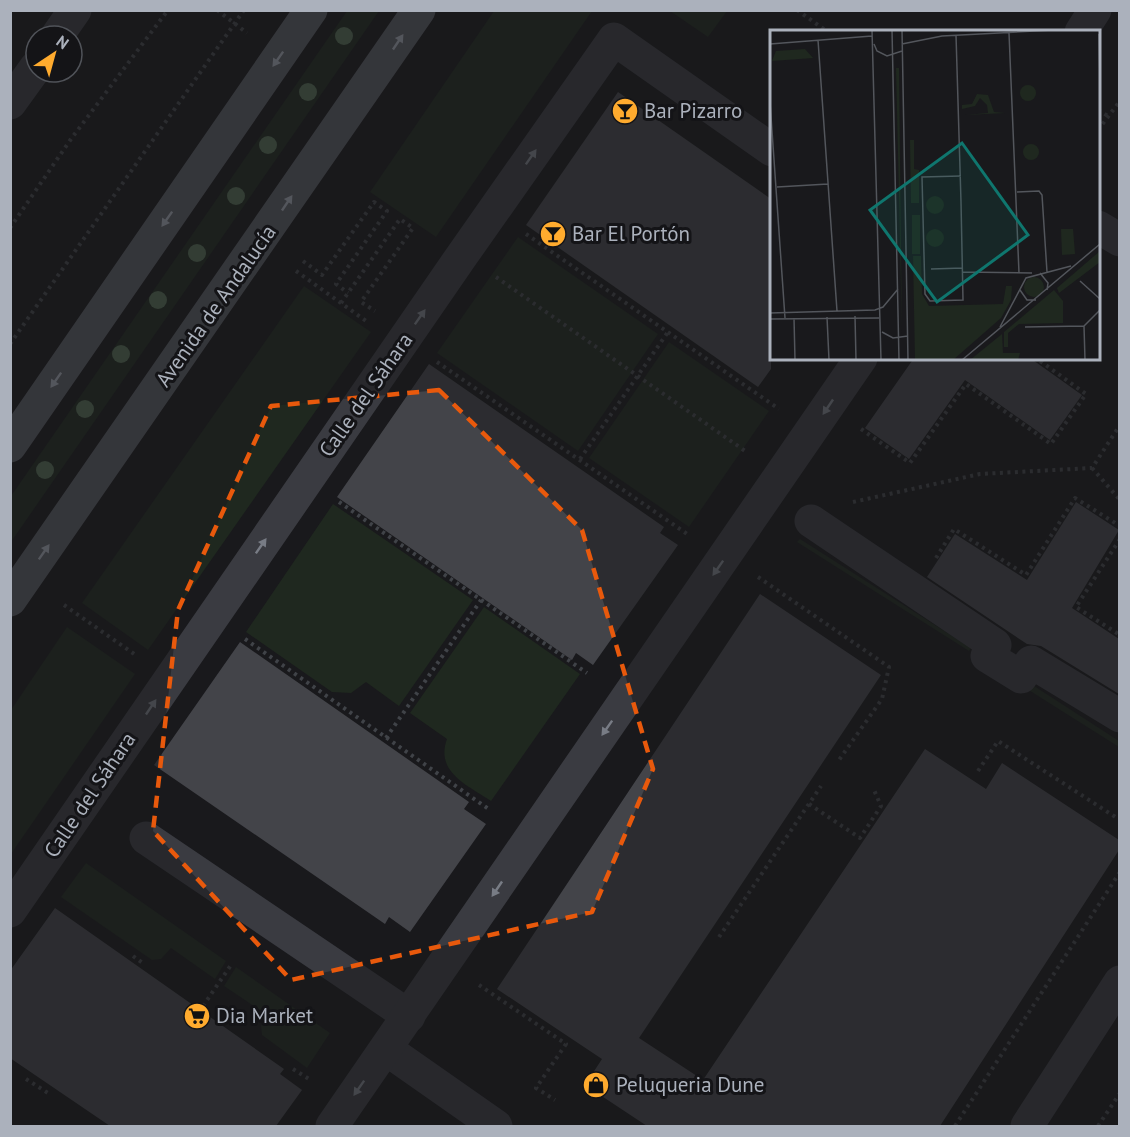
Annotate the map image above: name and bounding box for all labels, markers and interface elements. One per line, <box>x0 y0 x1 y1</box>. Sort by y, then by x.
north arrow <box>24 24 84 84</box>
inset map <box>770 30 1100 360</box>
text: N <box>53 31 73 53</box>
one-way arrow <box>392 34 404 50</box>
one-way arrow <box>272 50 284 66</box>
bar icon: Bar Pizarro <box>610 96 640 126</box>
place label: Bar Pizarro <box>644 97 742 124</box>
one-way arrow <box>525 149 537 165</box>
one-way arrow <box>282 194 293 211</box>
one-way arrow <box>161 211 173 227</box>
street label: Avenida de Andalucía <box>149 219 282 392</box>
bar icon: Bar El Portón <box>538 219 568 249</box>
place label: Bar El Portón <box>572 220 690 247</box>
one-way arrow <box>414 309 426 325</box>
street label: Calle del Sáhara <box>313 327 418 462</box>
one-way arrow <box>50 371 62 387</box>
one-way arrow <box>823 399 834 415</box>
one-way arrow <box>255 539 267 555</box>
one-way arrow <box>38 545 50 561</box>
one-way arrow <box>713 560 724 576</box>
one-way arrow <box>145 699 156 715</box>
one-way arrow <box>601 720 613 736</box>
street label: Calle del Sáhara <box>38 727 141 863</box>
one-way arrow <box>492 881 503 897</box>
supermarket icon: Dia Market <box>182 1001 212 1031</box>
place label: Dia Market <box>216 1002 313 1029</box>
shop icon: Peluqueria Dune <box>581 1070 611 1100</box>
place label: Peluqueria Dune <box>616 1071 764 1098</box>
one-way arrow <box>353 1079 365 1095</box>

